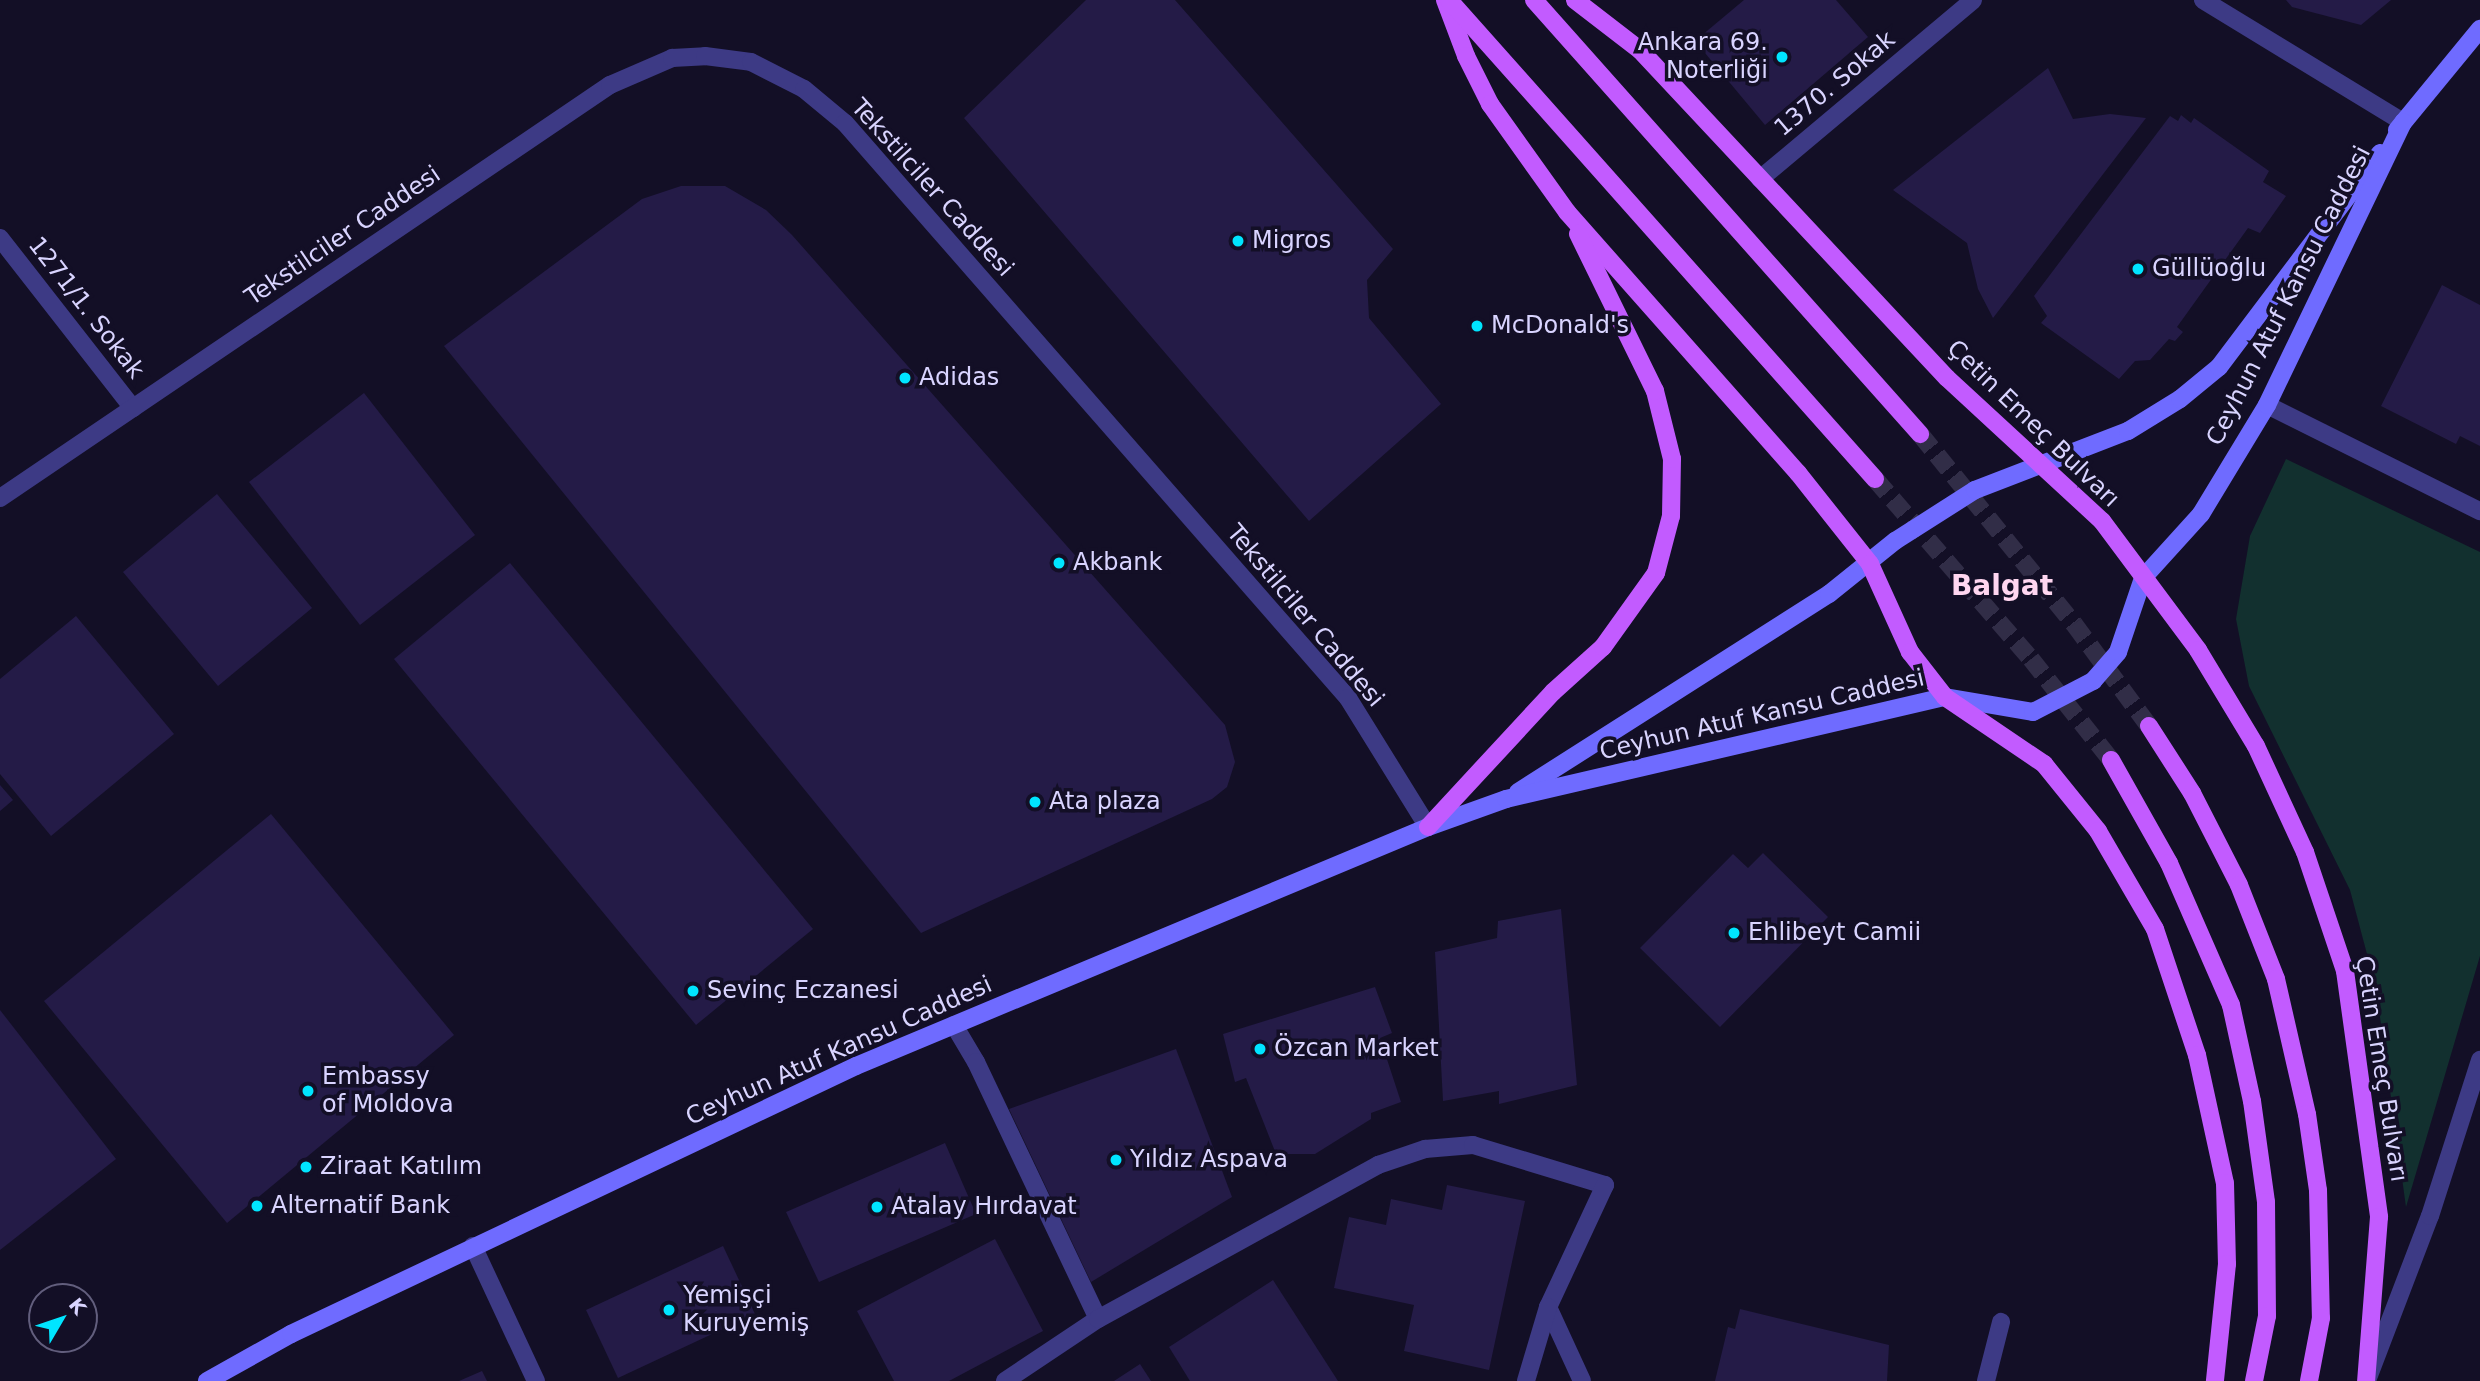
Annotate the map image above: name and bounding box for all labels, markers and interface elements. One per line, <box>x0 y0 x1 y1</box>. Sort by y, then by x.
street label: 1370. Sokak <box>1769 25 1901 143</box>
place label: Ankara 69. Noterliği <box>1638 29 1768 85</box>
marker: Ankara 69. Noterliği <box>1774 49 1790 65</box>
street label: Tekstilciler Caddesi <box>845 93 1019 283</box>
street label: Ceyhun Atuf Kansu Caddesi <box>2201 141 2377 451</box>
street label: Tekstilciler Caddesi <box>240 160 446 312</box>
place label: Migros <box>1252 227 1331 255</box>
street label: 1271/1. Sokak <box>22 231 150 385</box>
marker: Migros <box>1230 233 1246 249</box>
place label: Güllüoğlu <box>2152 255 2266 283</box>
marker: Güllüoğlu <box>2130 261 2146 277</box>
place label: McDonald's <box>1491 312 1629 340</box>
marker: McDonald's <box>1469 318 1485 334</box>
street label: Çetin Emeç Bulvarı <box>1941 334 2125 514</box>
place label: Adidas <box>919 364 999 392</box>
marker: Adidas <box>897 370 913 386</box>
street label: Tekstilciler Caddesi <box>1220 519 1390 713</box>
place label: Akbank <box>1073 549 1162 577</box>
marker: Akbank <box>1051 555 1067 571</box>
district label: Balgat <box>1951 569 2053 603</box>
street label: Ceyhun Atuf Kansu Caddesi <box>1597 664 1927 766</box>
place label: Ata plaza <box>1049 788 1161 816</box>
marker: Ata plaza <box>1027 794 1043 810</box>
place label: Ehlibeyt Camii <box>1748 919 1921 947</box>
marker: Ehlibeyt Camii <box>1726 925 1742 941</box>
street label: Çetin Emeç Bulvarı <box>2349 954 2413 1184</box>
street label: Ceyhun Atuf Kansu Caddesi <box>681 970 997 1132</box>
place label: Sevinç Eczanesi <box>707 977 899 1005</box>
marker: Sevinç Eczanesi <box>685 983 701 999</box>
place label: Özcan Market <box>1274 1035 1439 1063</box>
marker: Özcan Market <box>1252 1041 1268 1057</box>
place label: Embassy of Moldova <box>322 1063 454 1119</box>
marker: Embassy of Moldova <box>300 1083 316 1099</box>
place label: Yıldız Aspava <box>1130 1146 1288 1174</box>
marker: Yıldız Aspava <box>1108 1152 1124 1168</box>
place label: Ziraat Katılım <box>320 1153 482 1181</box>
marker: Ziraat Katılım <box>298 1159 314 1175</box>
place label: Alternatif Bank <box>271 1192 450 1220</box>
place label: Atalay Hırdavat <box>891 1193 1077 1221</box>
marker: Alternatif Bank <box>249 1198 265 1214</box>
marker: Atalay Hırdavat <box>869 1199 885 1215</box>
place label: Yemişçi Kuruyemiş <box>683 1282 809 1338</box>
north arrow <box>28 1283 98 1353</box>
text: K <box>65 1293 91 1319</box>
marker: Yemişçi Kuruyemiş <box>661 1302 677 1318</box>

